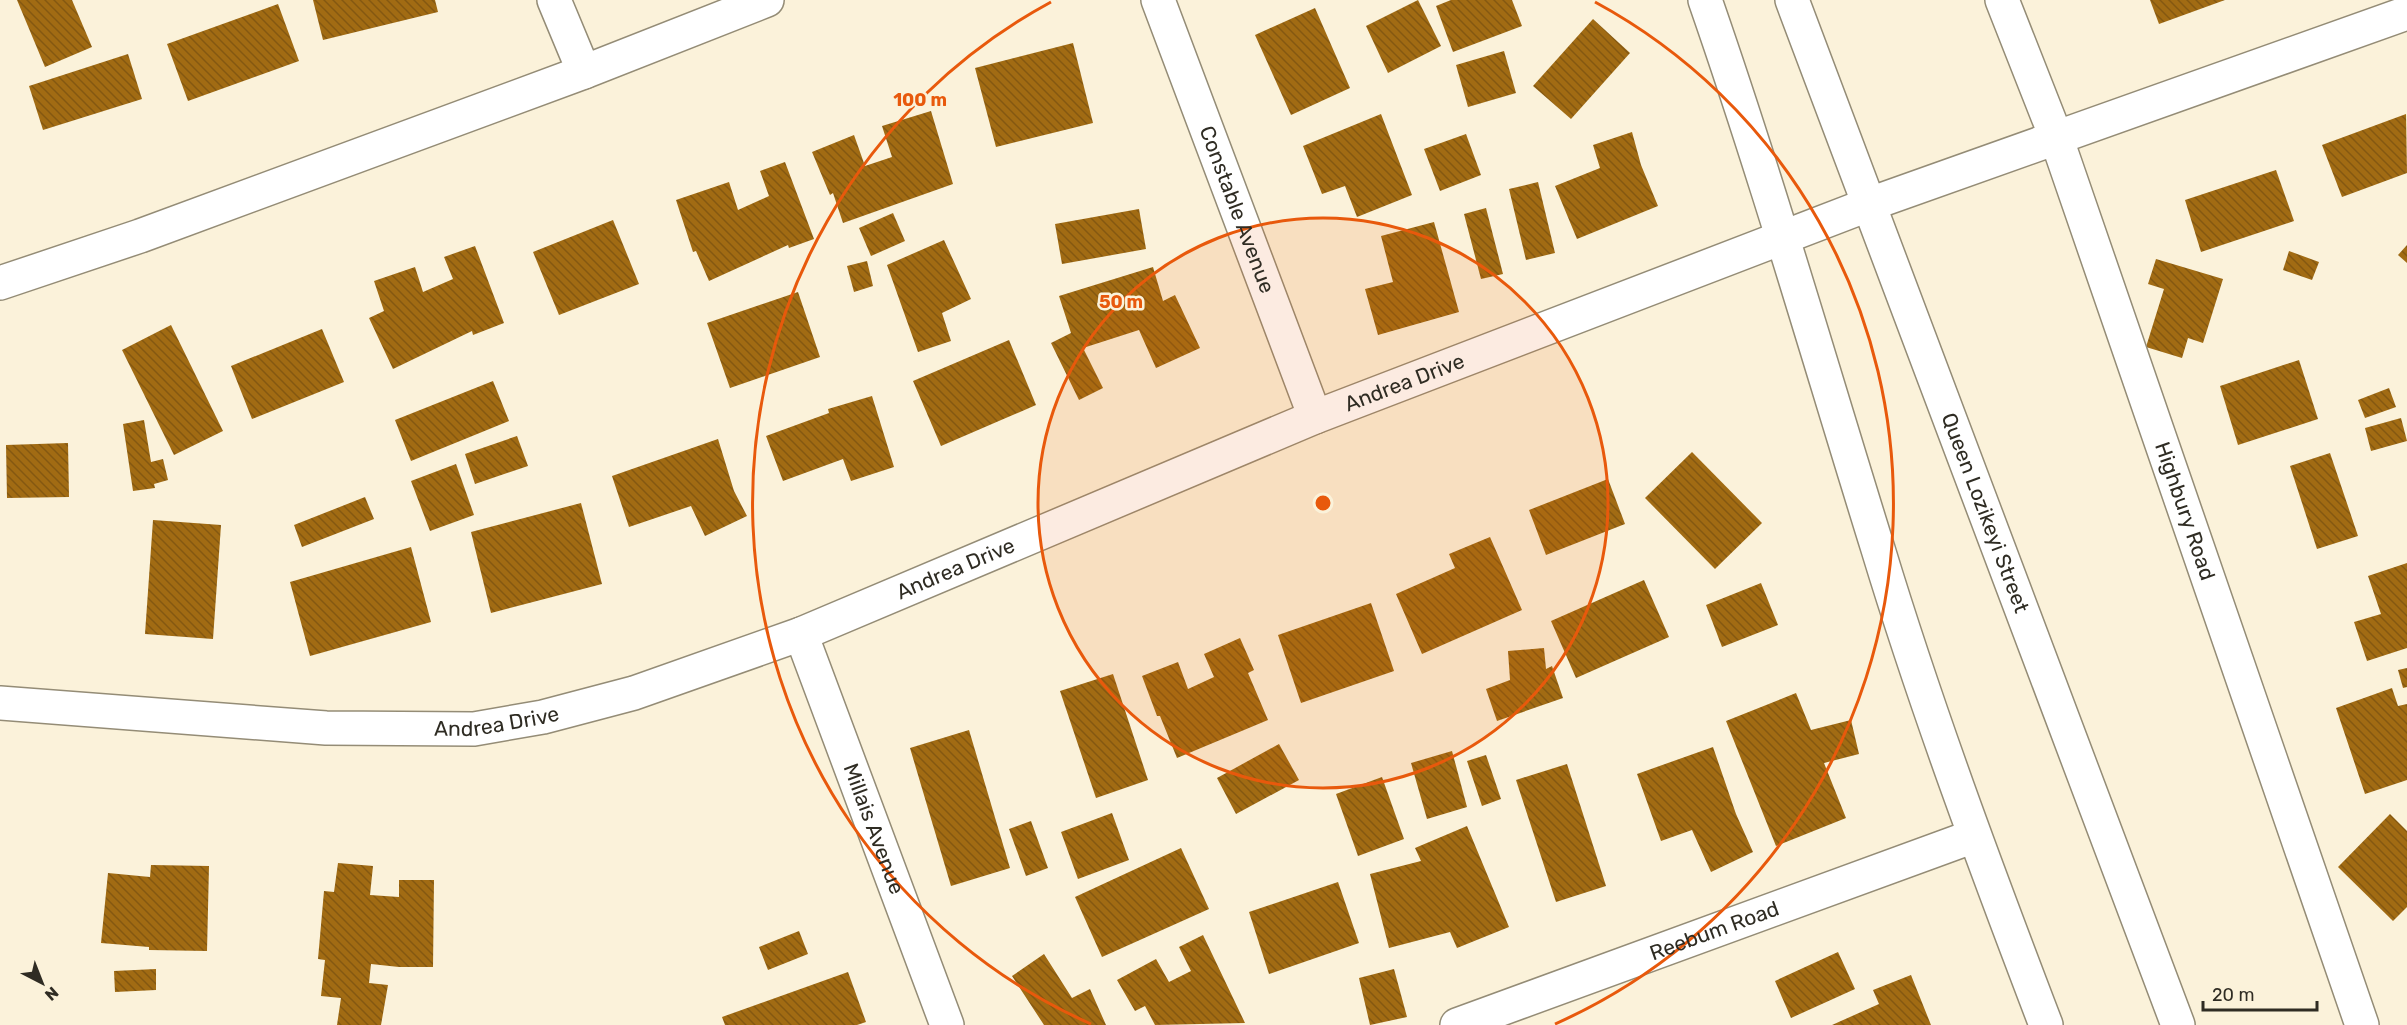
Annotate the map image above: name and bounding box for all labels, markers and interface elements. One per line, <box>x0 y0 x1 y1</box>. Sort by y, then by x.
text: 100 m <box>893 89 947 111</box>
street label: Constable Avenue <box>1195 122 1280 297</box>
text: 50 m <box>1099 291 1143 313</box>
street label: Andrea Drive <box>1341 348 1468 416</box>
street label: Queen Lozikeyi Street <box>1937 409 2035 616</box>
street label: Highbury Road <box>2150 439 2221 583</box>
centre of rings <box>1313 493 1333 513</box>
street label: Andrea Drive <box>892 532 1018 604</box>
street label: Andrea Drive <box>434 700 562 741</box>
street label: Millais Avenue <box>838 760 910 898</box>
street label: Reebum Road <box>1646 895 1782 966</box>
north arrow <box>12 953 72 1013</box>
scale bar <box>2203 974 2317 1012</box>
text: N <box>41 983 62 1005</box>
text: 20 m <box>2212 984 2254 1006</box>

